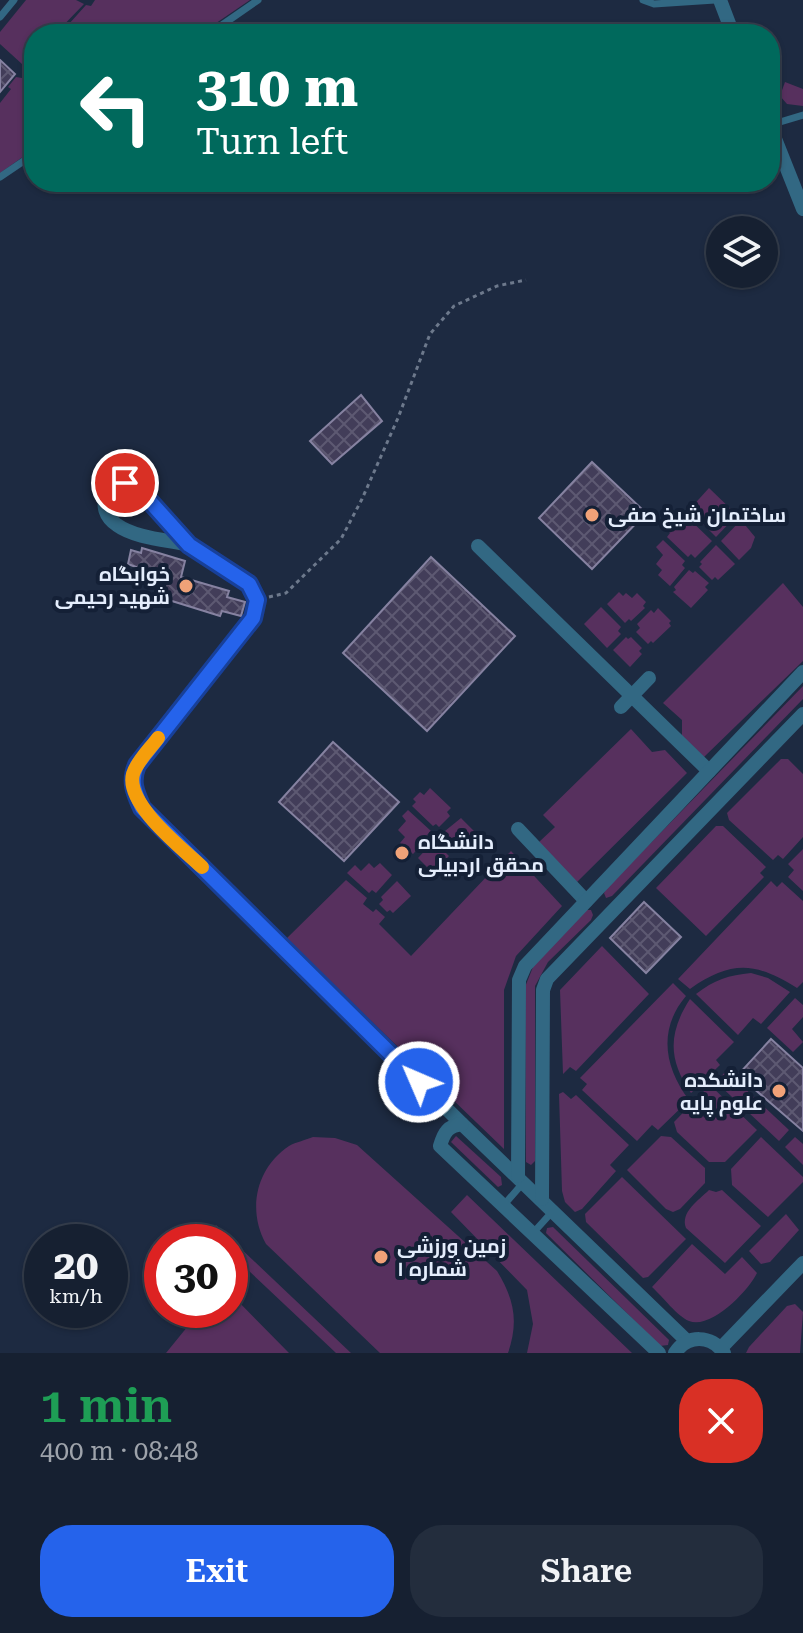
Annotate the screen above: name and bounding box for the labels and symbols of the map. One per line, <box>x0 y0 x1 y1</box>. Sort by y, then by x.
pin <box>91 449 159 517</box>
place label: ساختمان شیخ صفی <box>608 503 786 529</box>
marker: ساختمان شیخ صفی <box>583 506 601 524</box>
place label: خوابگاه شهید رحیمی <box>55 562 170 610</box>
marker: خوابگاه شهید رحیمی <box>177 577 195 595</box>
place label: دانشگاه محقق اردبیلی <box>418 830 544 878</box>
marker: دانشگاه محقق اردبیلی <box>393 844 411 862</box>
position arrow <box>377 1040 461 1124</box>
place label: دانشکده علوم پایه <box>680 1068 763 1117</box>
marker: دانشکده علوم پایه <box>770 1082 788 1100</box>
speed limit sign: 30 <box>144 1224 248 1328</box>
place label: زمین ورزشی شماره ۱ <box>397 1234 506 1281</box>
marker: زمین ورزشی شماره ۱ <box>372 1248 390 1266</box>

